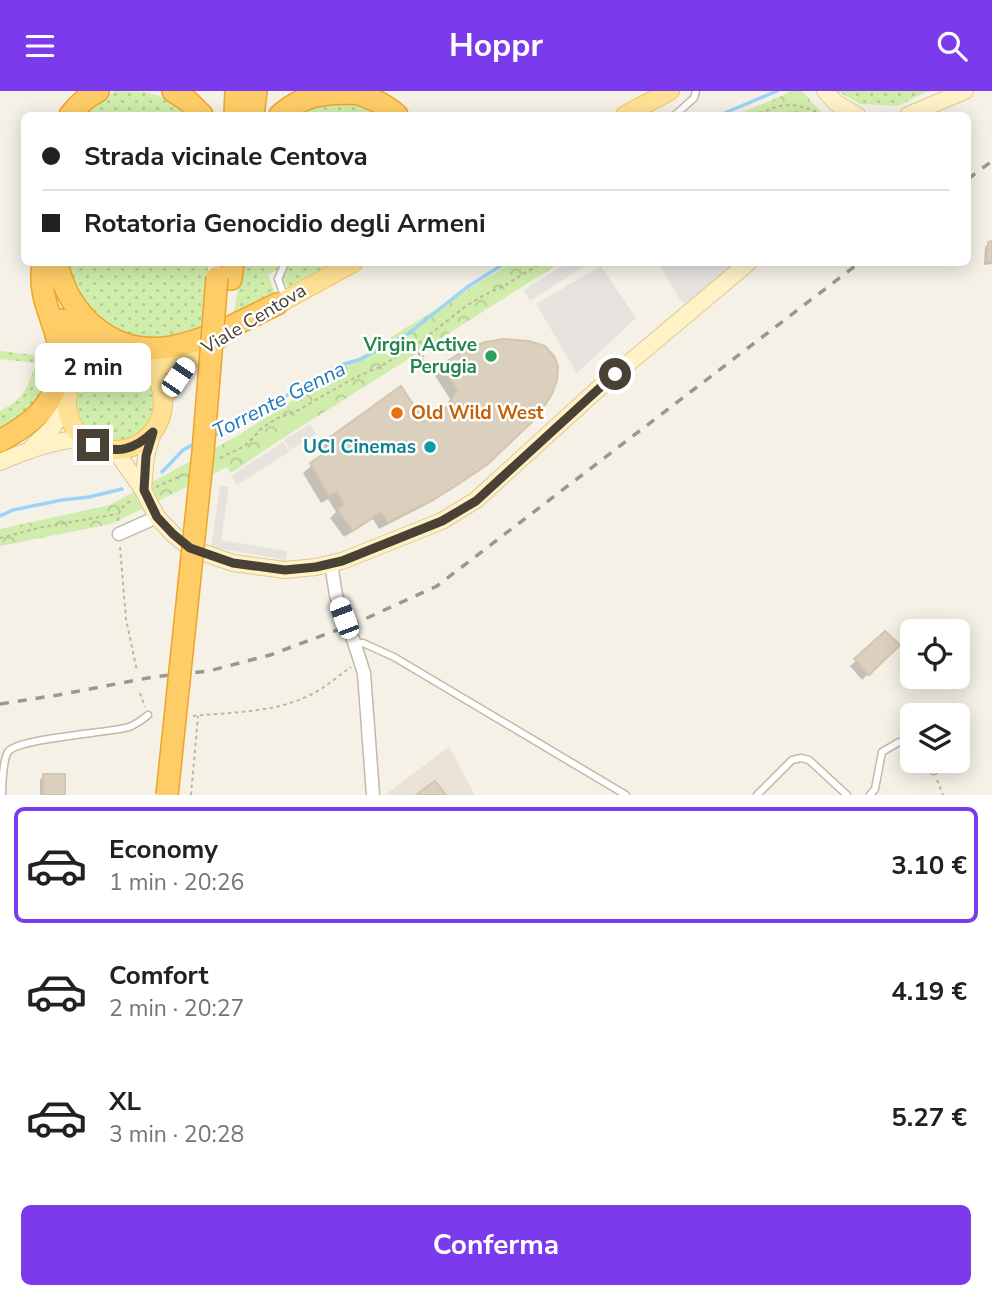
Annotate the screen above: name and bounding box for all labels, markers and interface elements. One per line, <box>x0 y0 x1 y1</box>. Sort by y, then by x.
text: Hoppr <box>449 24 543 67</box>
icon: menu <box>21 27 59 65</box>
icon: search <box>933 27 971 65</box>
text: Strada vicinale Centova <box>84 139 368 174</box>
text: Rotatoria Genocidio degli Armeni <box>84 206 486 241</box>
street label: Viale Centova <box>196 278 311 361</box>
place label: Virgin Active Perugia <box>362 332 477 380</box>
callout: 2 min <box>35 343 151 393</box>
marker: Virgin Active Perugia <box>483 348 499 364</box>
text: 2 min <box>63 352 123 383</box>
car <box>158 354 199 400</box>
water label: Torrente Genna <box>208 354 350 446</box>
route start <box>599 358 631 390</box>
place label: Old Wild West <box>411 400 544 426</box>
marker: Old Wild West <box>389 405 405 421</box>
route end <box>77 429 109 461</box>
place label: UCI Cinemas <box>303 434 416 460</box>
marker: UCI Cinemas <box>422 439 438 455</box>
car <box>327 595 362 641</box>
map controls <box>900 619 970 773</box>
button: locate <box>900 619 970 689</box>
button: layers <box>900 703 970 773</box>
text: Economy <box>109 832 218 867</box>
icon: car <box>25 834 88 897</box>
text: 3.10 € <box>891 848 967 883</box>
text: 1 min · 20:26 <box>109 867 244 898</box>
text: Comfort <box>109 958 209 993</box>
icon: car <box>25 960 88 1023</box>
text: 4.19 € <box>891 974 967 1009</box>
text: 2 min · 20:27 <box>109 993 244 1024</box>
text: XL <box>109 1084 141 1119</box>
icon: car <box>25 1086 88 1149</box>
text: 5.27 € <box>891 1100 967 1135</box>
text: 3 min · 20:28 <box>109 1119 244 1150</box>
button: Conferma <box>21 1205 971 1285</box>

